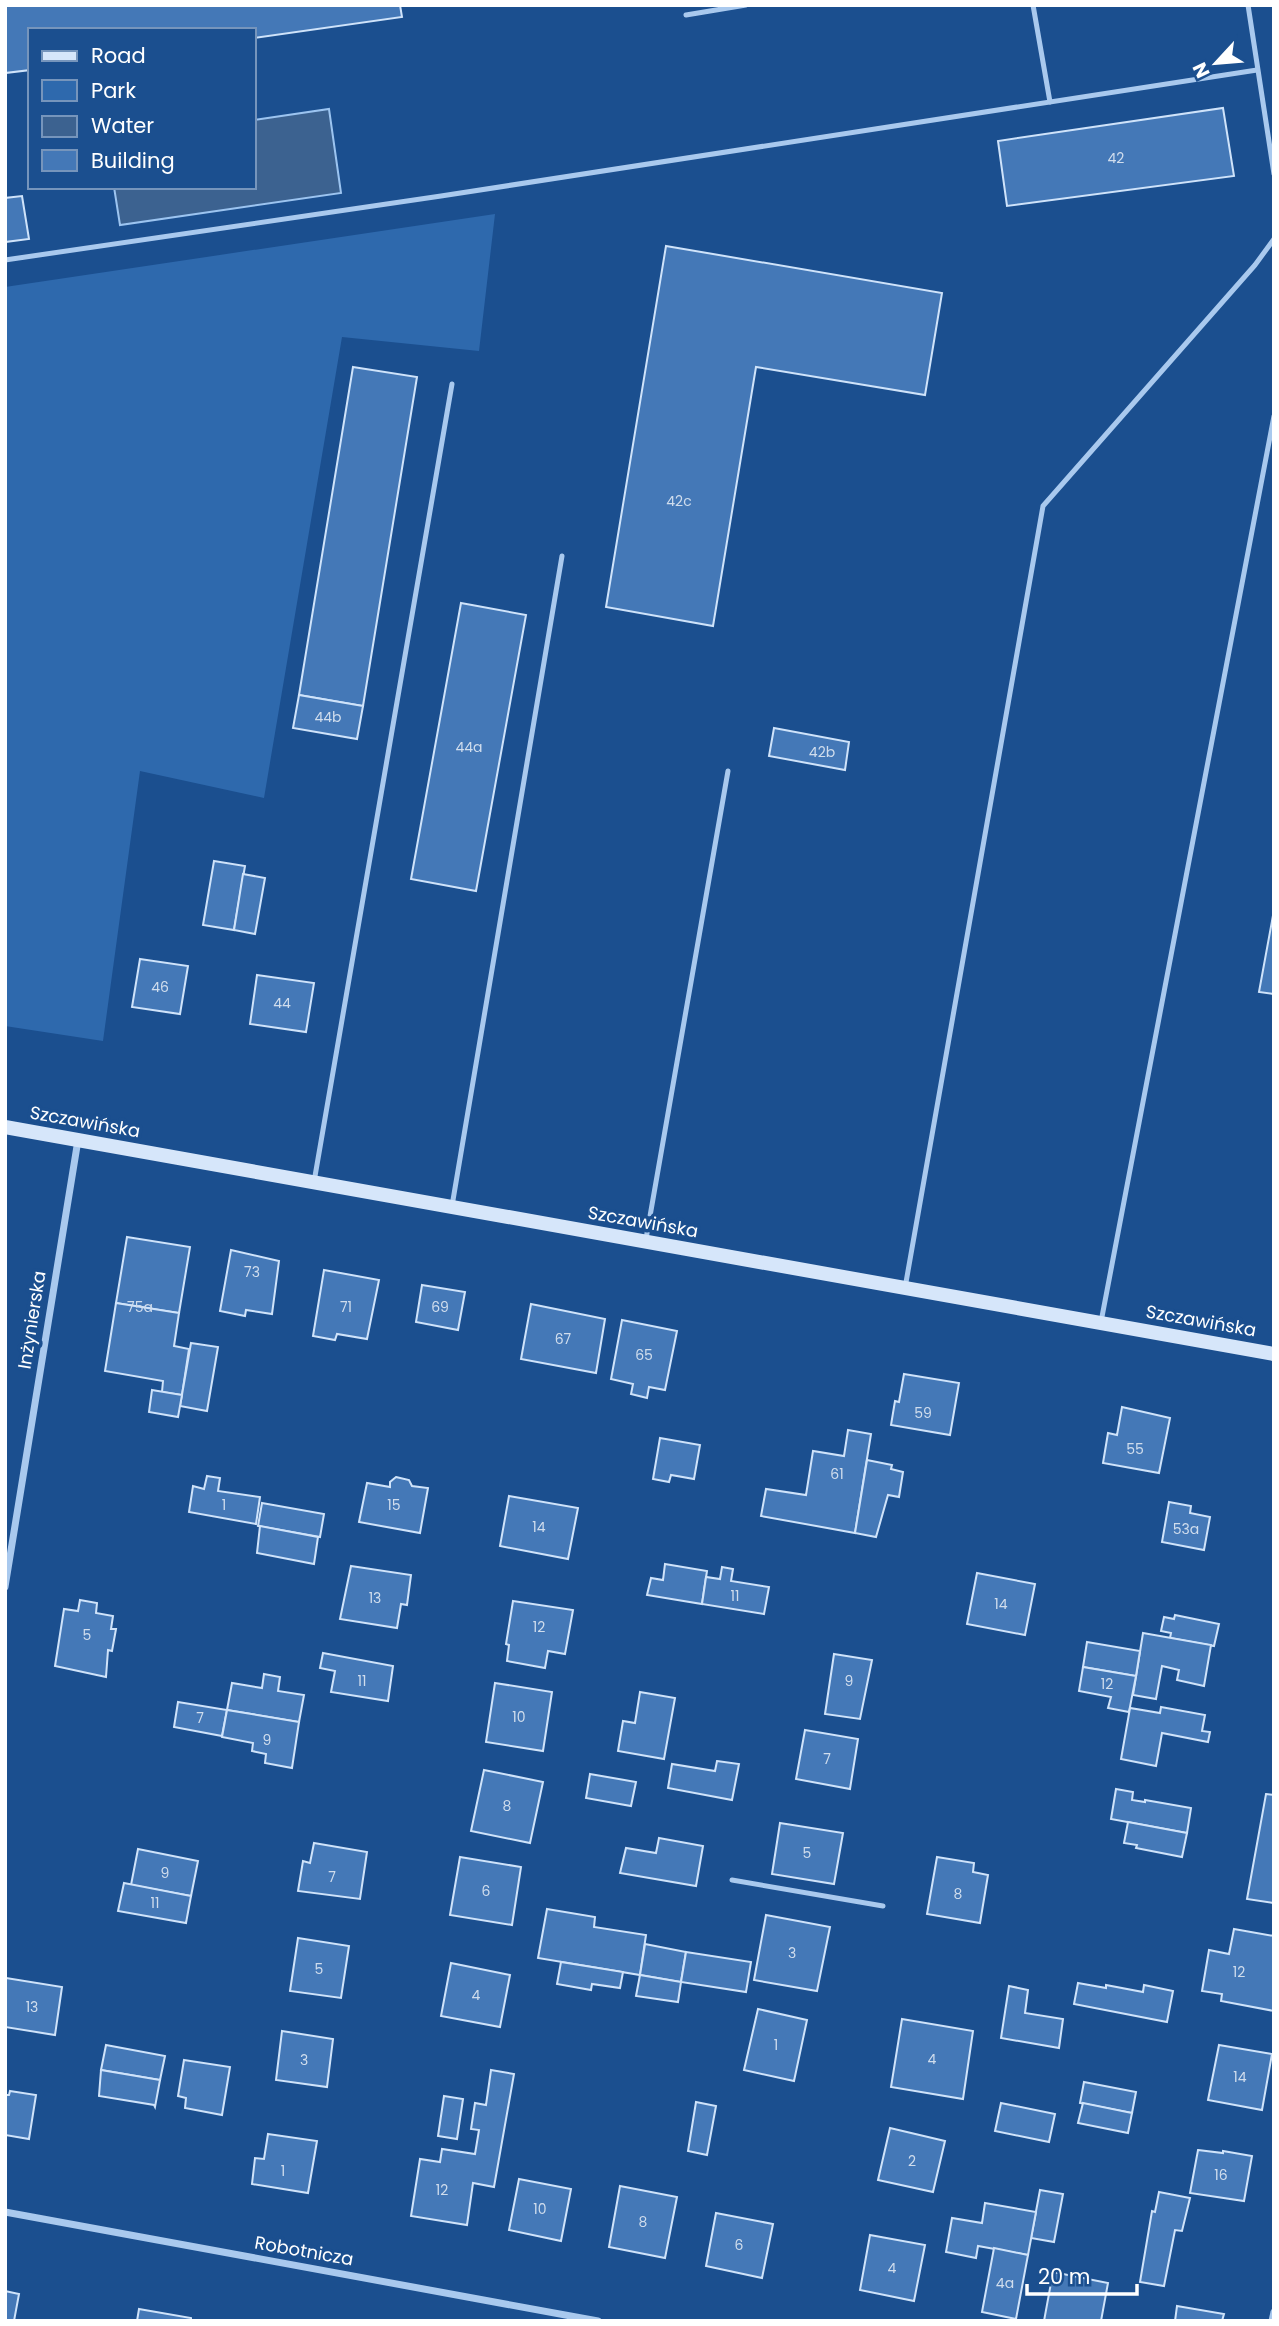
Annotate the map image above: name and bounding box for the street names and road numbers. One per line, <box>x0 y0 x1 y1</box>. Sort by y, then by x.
street label: Szczawińska <box>28 1100 142 1144</box>
street label: Szczawińska <box>586 1200 700 1244</box>
street label: Inżynierska <box>11 1269 52 1371</box>
street label: Szczawińska <box>1144 1299 1258 1343</box>
street label: Robotnicza <box>253 2230 355 2271</box>

